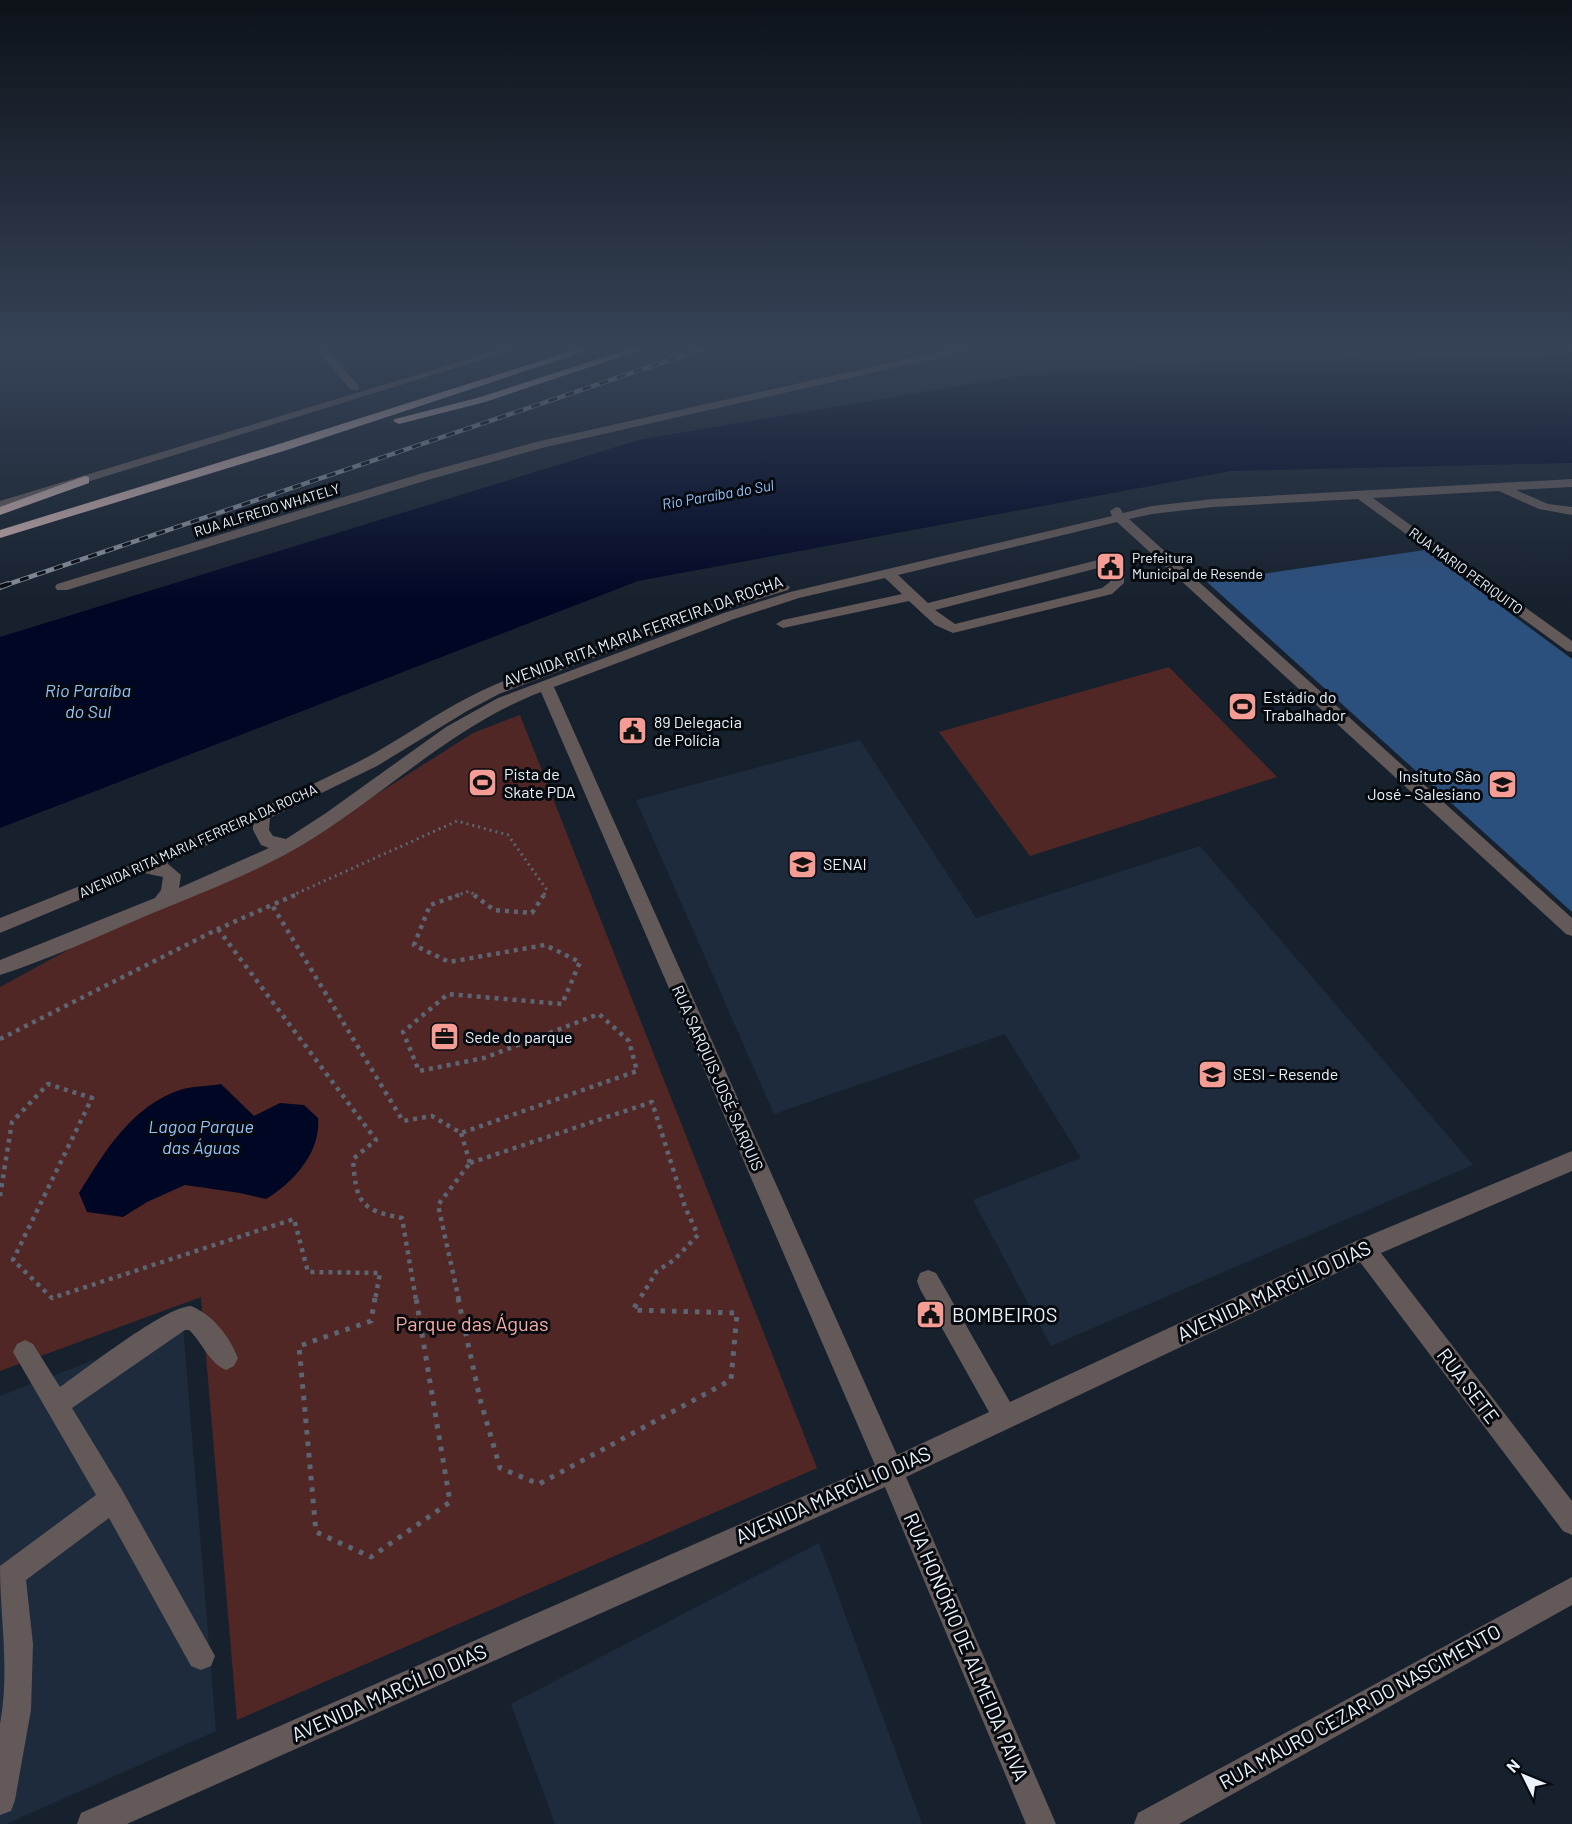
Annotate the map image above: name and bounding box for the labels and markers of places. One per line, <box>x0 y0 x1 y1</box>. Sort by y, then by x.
place label: Prefeitura Municipal de Resende <box>1132 549 1263 582</box>
public building icon: Prefeitura Municipal de Resende <box>1095 550 1127 582</box>
place label: Estádio do Trabalhador <box>1263 687 1346 724</box>
sports icon: Estádio do Trabalhador <box>1226 690 1258 722</box>
place label: 89 Delegacia de Polícia <box>654 712 742 749</box>
public building icon: 89 Delegacia de Polícia <box>617 715 649 747</box>
place label: Pista de Skate PDA <box>504 764 576 801</box>
place label: Insituto São José - Salesiano <box>1367 766 1481 803</box>
sports icon: Pista de Skate PDA <box>467 767 499 799</box>
school or university icon: Insituto São José - Salesiano <box>1486 769 1518 801</box>
school or university icon: SENAI <box>786 848 818 880</box>
place label: SENAI <box>823 854 867 873</box>
office icon: Sede do parque <box>428 1021 460 1053</box>
place label: Sede do parque <box>465 1027 573 1046</box>
school or university icon: SESI - Resende <box>1196 1058 1228 1090</box>
place label: SESI - Resende <box>1233 1064 1338 1083</box>
public building icon: BOMBEIROS <box>915 1299 947 1331</box>
place label: BOMBEIROS <box>952 1302 1057 1326</box>

